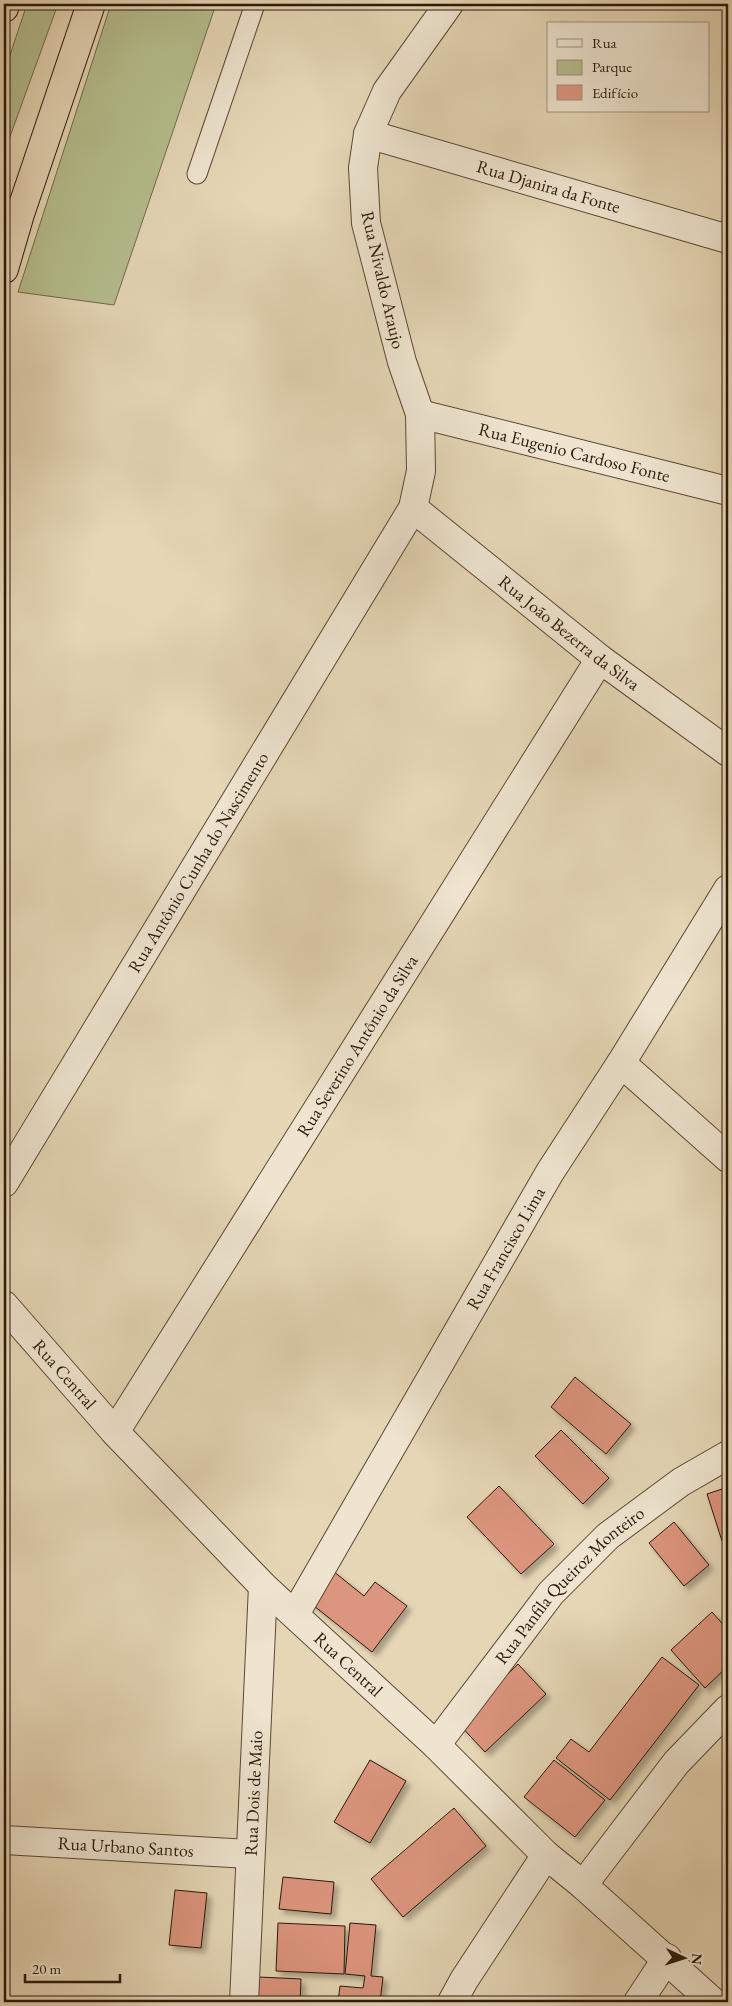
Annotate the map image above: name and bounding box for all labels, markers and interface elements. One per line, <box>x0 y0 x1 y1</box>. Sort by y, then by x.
legend <box>547 22 710 112</box>
text: Rua <box>592 33 617 52</box>
text: Parque <box>592 57 632 76</box>
text: Edifício <box>592 83 638 102</box>
street label: Rua Djanira da Fonte <box>474 154 623 218</box>
street label: Rua Nivaldo Araujo <box>356 209 411 351</box>
street label: Rua Eugenio Cardoso Fonte <box>476 417 672 487</box>
street label: Rua João Bezerra da Silva <box>494 570 645 696</box>
street label: Rua Antônio Cunha do Nascimento <box>122 747 274 977</box>
street label: Rua Severino Antônio da Silva <box>291 950 423 1141</box>
street label: Rua Francisco Lima <box>461 1182 550 1314</box>
street label: Rua Central <box>28 1334 102 1414</box>
street label: Rua Panfila Queiroz Monteiro <box>489 1501 649 1668</box>
street label: Rua Central <box>309 1627 388 1701</box>
street label: Rua Dois de Maio <box>239 1730 267 1856</box>
street label: Rua Urbano Santos <box>57 1831 195 1862</box>
north arrow <box>660 1934 710 1984</box>
scale bar <box>25 1951 120 1983</box>
text: N <box>688 1953 706 1966</box>
text: 20 m <box>32 1959 61 1978</box>

